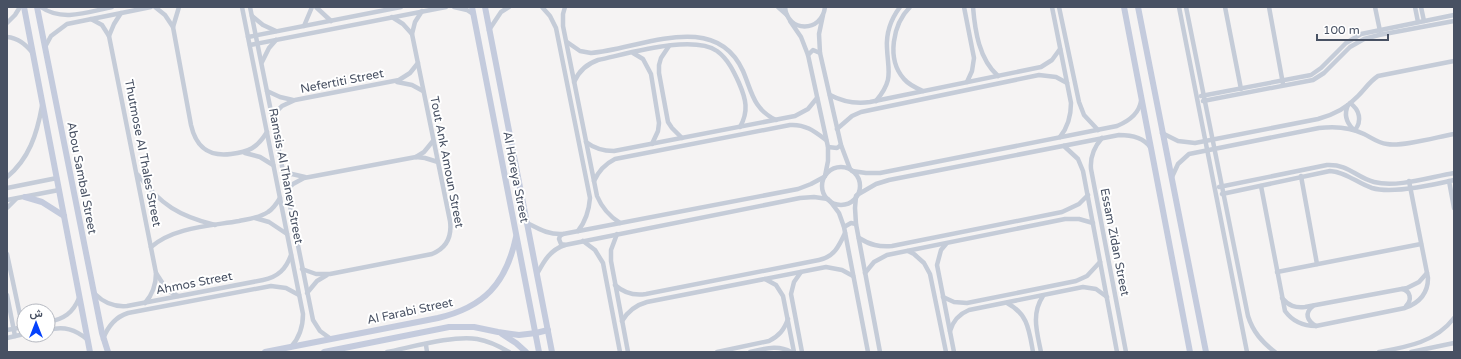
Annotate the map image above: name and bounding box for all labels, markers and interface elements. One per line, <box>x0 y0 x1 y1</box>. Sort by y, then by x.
scale bar <box>1317 16 1388 42</box>
text: 100 m <box>1323 23 1360 37</box>
street label: Nefertiti Street <box>299 66 385 96</box>
street label: Thutmose Al Thales Street <box>122 78 164 228</box>
street label: Tout Ank Amoun Street <box>427 95 467 229</box>
street label: Ramsis Al Thaney Street <box>266 107 306 246</box>
street label: Abou Sambal Street <box>64 121 100 236</box>
street label: Al Horeya Street <box>500 130 532 224</box>
street label: Essam Zidan Street <box>1098 187 1132 298</box>
street label: Ahmos Street <box>155 269 234 297</box>
street label: Al Farabi Street <box>366 295 455 327</box>
north arrow <box>16 303 56 343</box>
text: ش <box>29 307 43 320</box>

